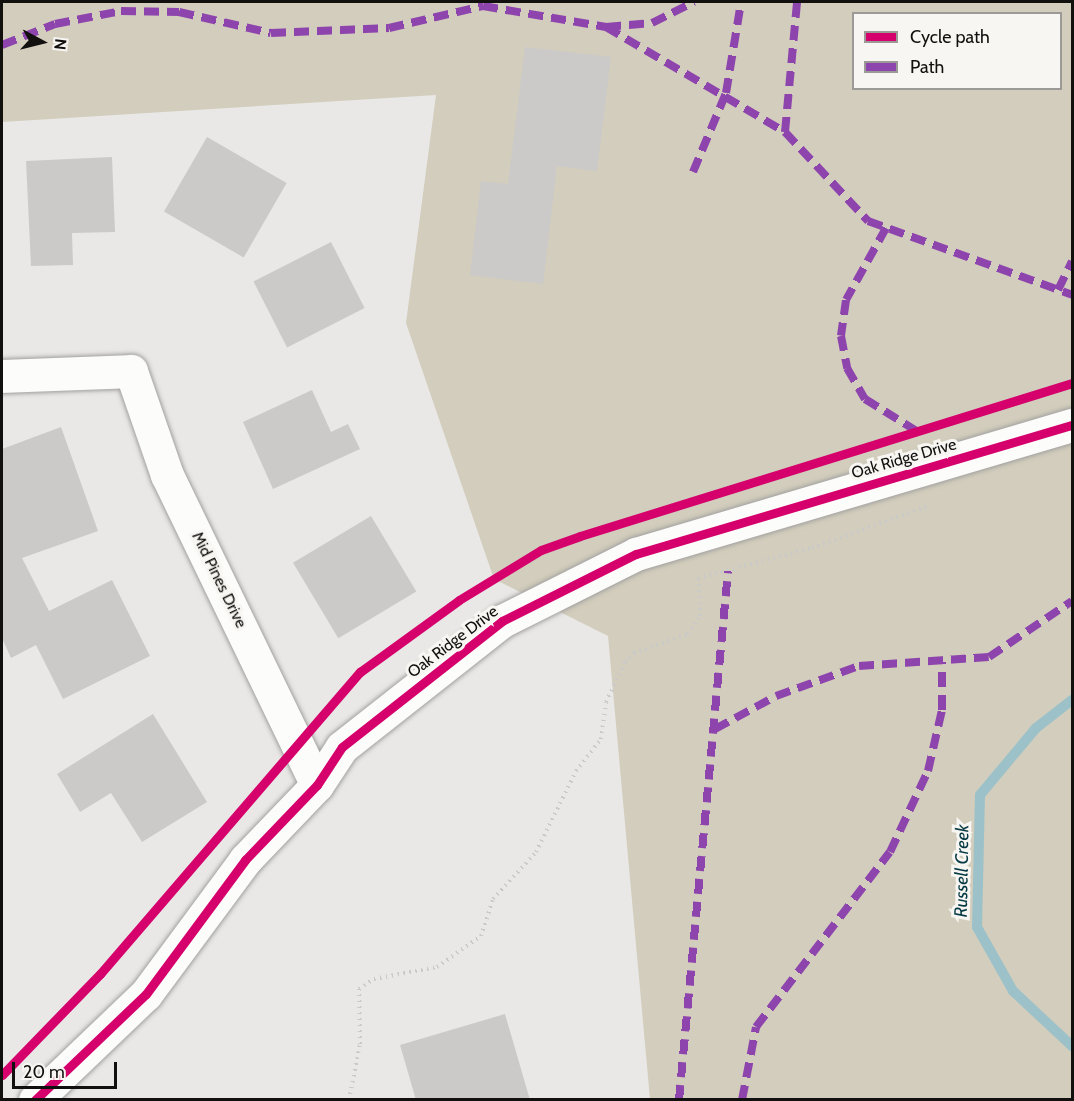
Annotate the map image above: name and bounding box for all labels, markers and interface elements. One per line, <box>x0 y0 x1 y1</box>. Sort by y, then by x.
north arrow <box>12 12 72 72</box>
legend <box>852 12 1062 90</box>
text: Cycle path <box>910 26 990 48</box>
text: N <box>50 37 70 51</box>
text: Path <box>910 56 944 78</box>
street label: Oak Ridge Drive <box>849 435 959 483</box>
street label: Mid Pines Drive <box>187 529 251 631</box>
street label: Oak Ridge Drive <box>404 602 502 682</box>
water label: Russell Creek <box>950 824 974 918</box>
scale bar <box>15 1050 120 1088</box>
text: 20 m <box>23 1061 65 1083</box>

